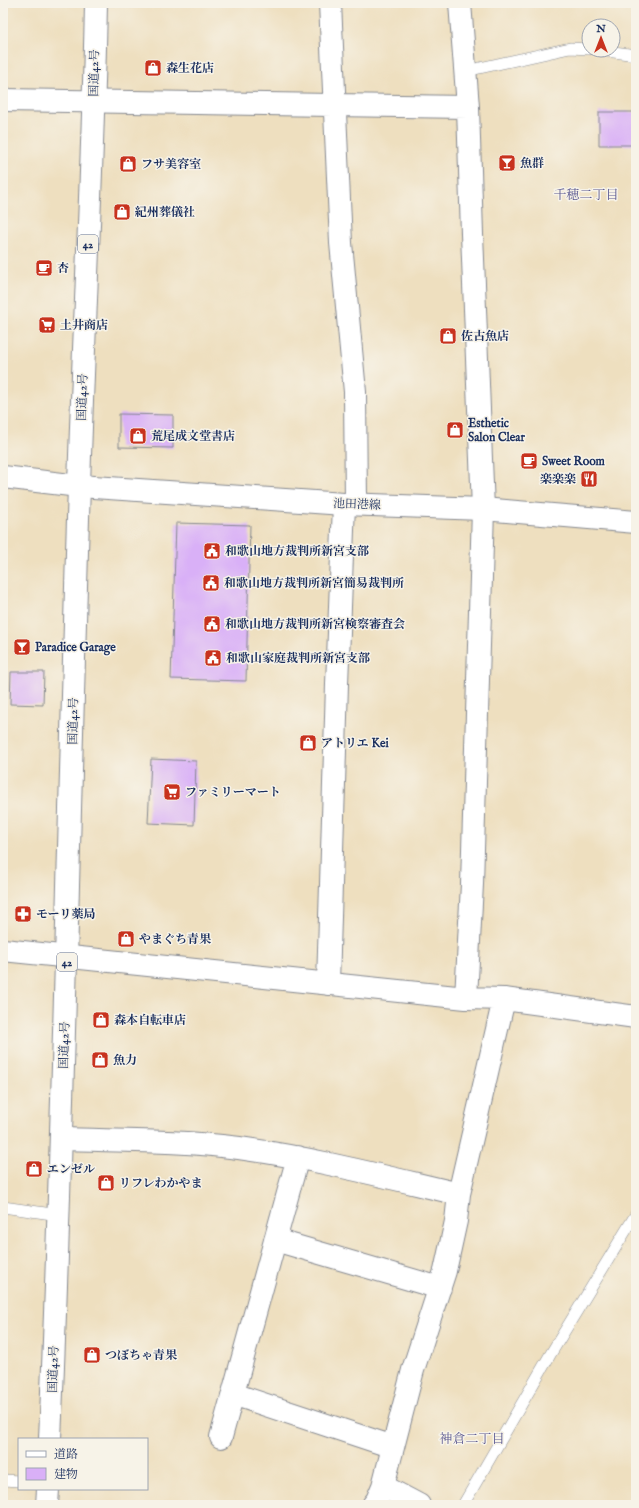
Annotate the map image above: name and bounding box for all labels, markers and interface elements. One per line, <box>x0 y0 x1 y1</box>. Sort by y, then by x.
north arrow <box>581 18 621 58</box>
text: N <box>595 22 606 36</box>
street label: 国道42号 <box>87 49 102 97</box>
shop icon: 森生花店 <box>143 58 163 78</box>
place label: 森生花店 <box>166 61 214 76</box>
bar icon: 魚群 <box>497 153 517 173</box>
shop icon: フサ美容室 <box>118 154 138 174</box>
place label: 魚群 <box>520 156 544 171</box>
place label: フサ美容室 <box>141 157 201 172</box>
district label: 千穂二丁目 <box>553 187 619 204</box>
shop icon: 紀州葬儀社 <box>112 202 132 222</box>
place label: 紀州葬儀社 <box>135 205 195 220</box>
road number: 42 <box>78 235 98 253</box>
cafe icon: 杏 <box>34 258 54 278</box>
place label: 杏 <box>57 261 69 276</box>
supermarket icon: 土井商店 <box>37 315 57 335</box>
place label: 土井商店 <box>60 318 108 333</box>
shop icon: 佐古魚店 <box>438 326 458 346</box>
place label: 佐古魚店 <box>461 329 509 344</box>
street label: 国道42号 <box>74 373 91 421</box>
place label: Esthetic Salon Clear <box>468 416 525 445</box>
shop icon: Esthetic Salon Clear <box>445 420 465 440</box>
shop icon: 荒尾成文堂書店 <box>128 426 148 446</box>
place label: 荒尾成文堂書店 <box>151 429 235 444</box>
cafe icon: Sweet Room <box>519 451 539 471</box>
place label: Sweet Room <box>542 454 606 469</box>
restaurant icon: 楽楽楽 <box>579 469 599 489</box>
place label: 楽楽楽 <box>540 472 576 487</box>
street label: 池田港線 <box>333 496 381 513</box>
public building icon: 和歌山地方裁判所新宮支部 <box>202 541 222 561</box>
place label: 和歌山地方裁判所新宮支部 <box>225 544 369 559</box>
public building icon: 和歌山地方裁判所新宮簡易裁判所 <box>201 573 221 593</box>
place label: 和歌山地方裁判所新宮簡易裁判所 <box>224 576 404 591</box>
public building icon: 和歌山地方裁判所新宮検察審査会 <box>202 614 222 634</box>
place label: 和歌山地方裁判所新宮検察審査会 <box>225 617 405 632</box>
bar icon: Paradice Garage <box>12 637 32 657</box>
place label: Paradice Garage <box>35 640 116 656</box>
public building icon: 和歌山家庭裁判所新宮支部 <box>203 648 223 668</box>
place label: 和歌山家庭裁判所新宮支部 <box>226 651 370 666</box>
street label: 国道42号 <box>66 697 81 745</box>
shop icon: アトリエ Kei <box>298 733 318 753</box>
place label: アトリエ Kei <box>321 736 390 751</box>
supermarket icon: ファミリーマート <box>162 782 182 802</box>
place label: ファミリーマート <box>185 785 281 800</box>
pharmacy icon: モーリ薬局 <box>13 904 33 924</box>
place label: モーリ薬局 <box>36 907 96 922</box>
shop icon: やまぐち青果 <box>116 929 136 949</box>
place label: やまぐち青果 <box>139 932 212 947</box>
road number: 42 <box>57 953 77 971</box>
shop icon: 森本自転車店 <box>91 1010 111 1030</box>
place label: 森本自転車店 <box>114 1013 186 1028</box>
street label: 国道42号 <box>56 1021 73 1069</box>
shop icon: 魚力 <box>90 1050 110 1070</box>
place label: 魚力 <box>113 1053 137 1068</box>
shop icon: エンゼル <box>24 1159 44 1179</box>
place label: エンゼル <box>47 1162 95 1177</box>
shop icon: リフレわかやま <box>96 1173 116 1193</box>
place label: リフレわかやま <box>119 1176 203 1191</box>
street label: 国道42号 <box>45 1345 62 1393</box>
shop icon: つぼちゃ青果 <box>82 1345 102 1365</box>
place label: つぼちゃ青果 <box>105 1348 178 1363</box>
district label: 神倉二丁目 <box>439 1431 505 1448</box>
legend <box>18 1438 148 1490</box>
text: 道路 <box>54 1447 78 1462</box>
text: 建物 <box>54 1467 78 1482</box>

